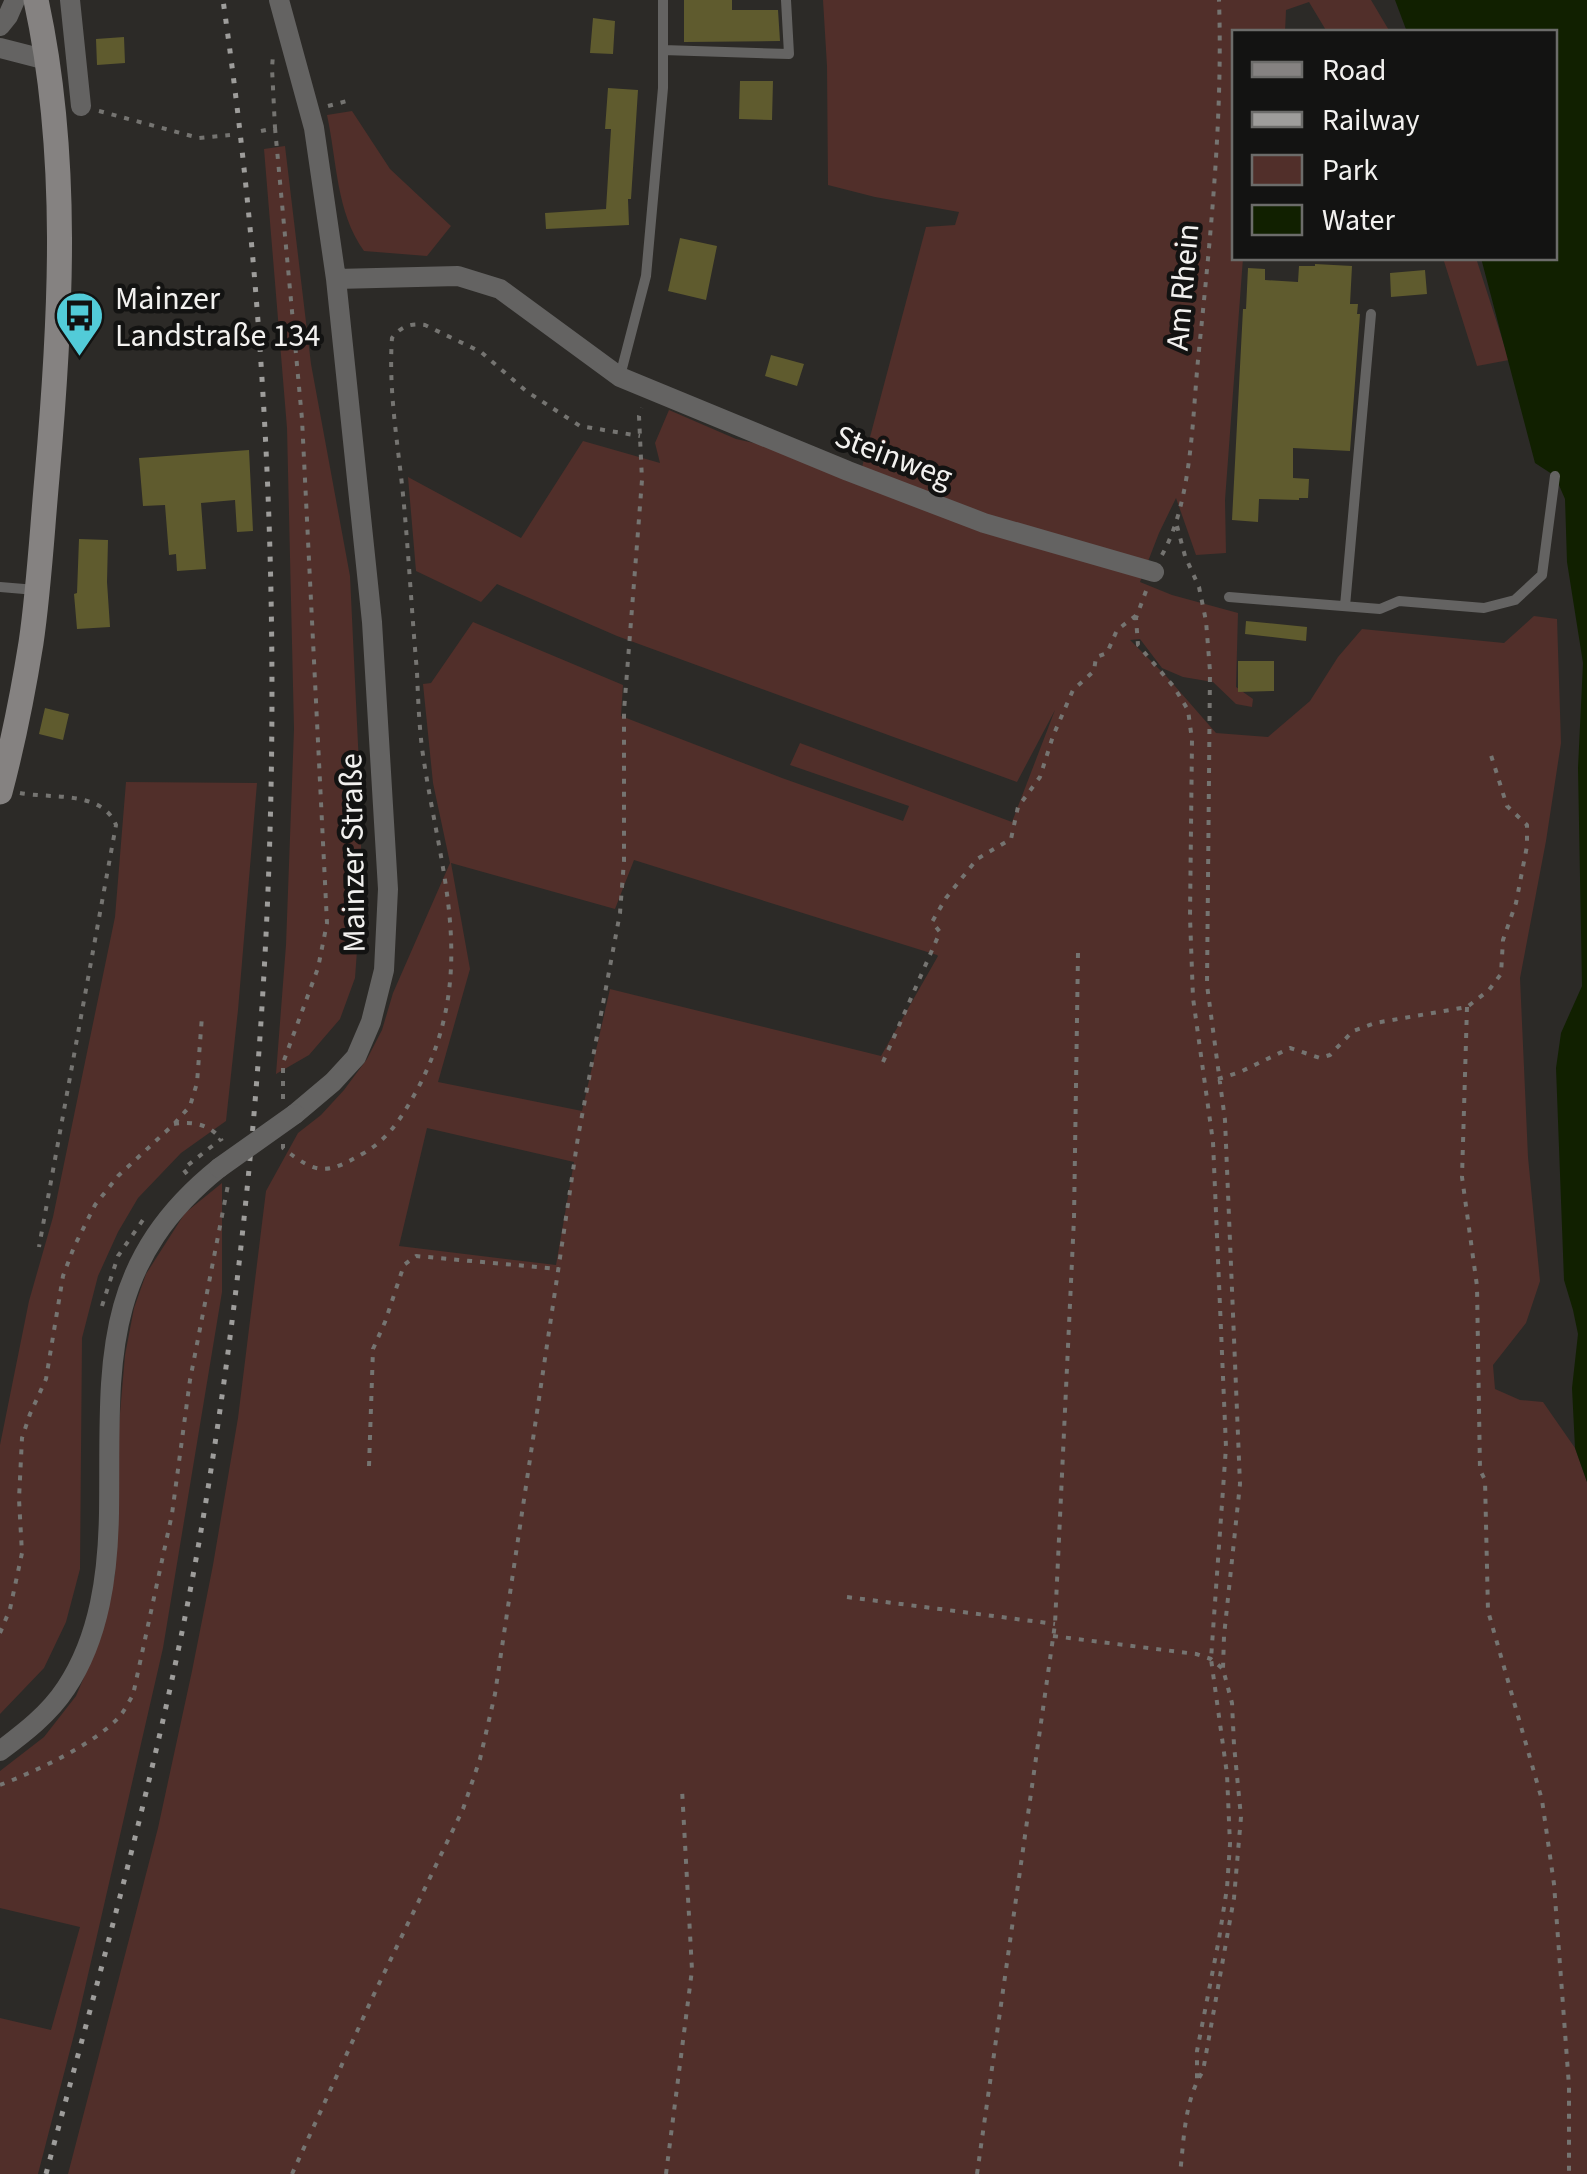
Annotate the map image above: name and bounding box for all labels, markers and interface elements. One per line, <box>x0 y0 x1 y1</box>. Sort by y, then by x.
legend <box>1232 30 1557 260</box>
text: Road <box>1322 49 1386 92</box>
text: Railway <box>1322 99 1420 142</box>
text: Park <box>1322 149 1378 192</box>
text: Water <box>1322 199 1395 242</box>
street label: Am Rhein <box>1155 222 1211 352</box>
place label: Mainzer Landstraße 134 <box>115 276 321 359</box>
bus stop icon: Mainzer Landstraße 134 <box>54 290 106 358</box>
street label: Steinweg <box>828 414 959 500</box>
street label: Mainzer Straße <box>328 753 378 953</box>

